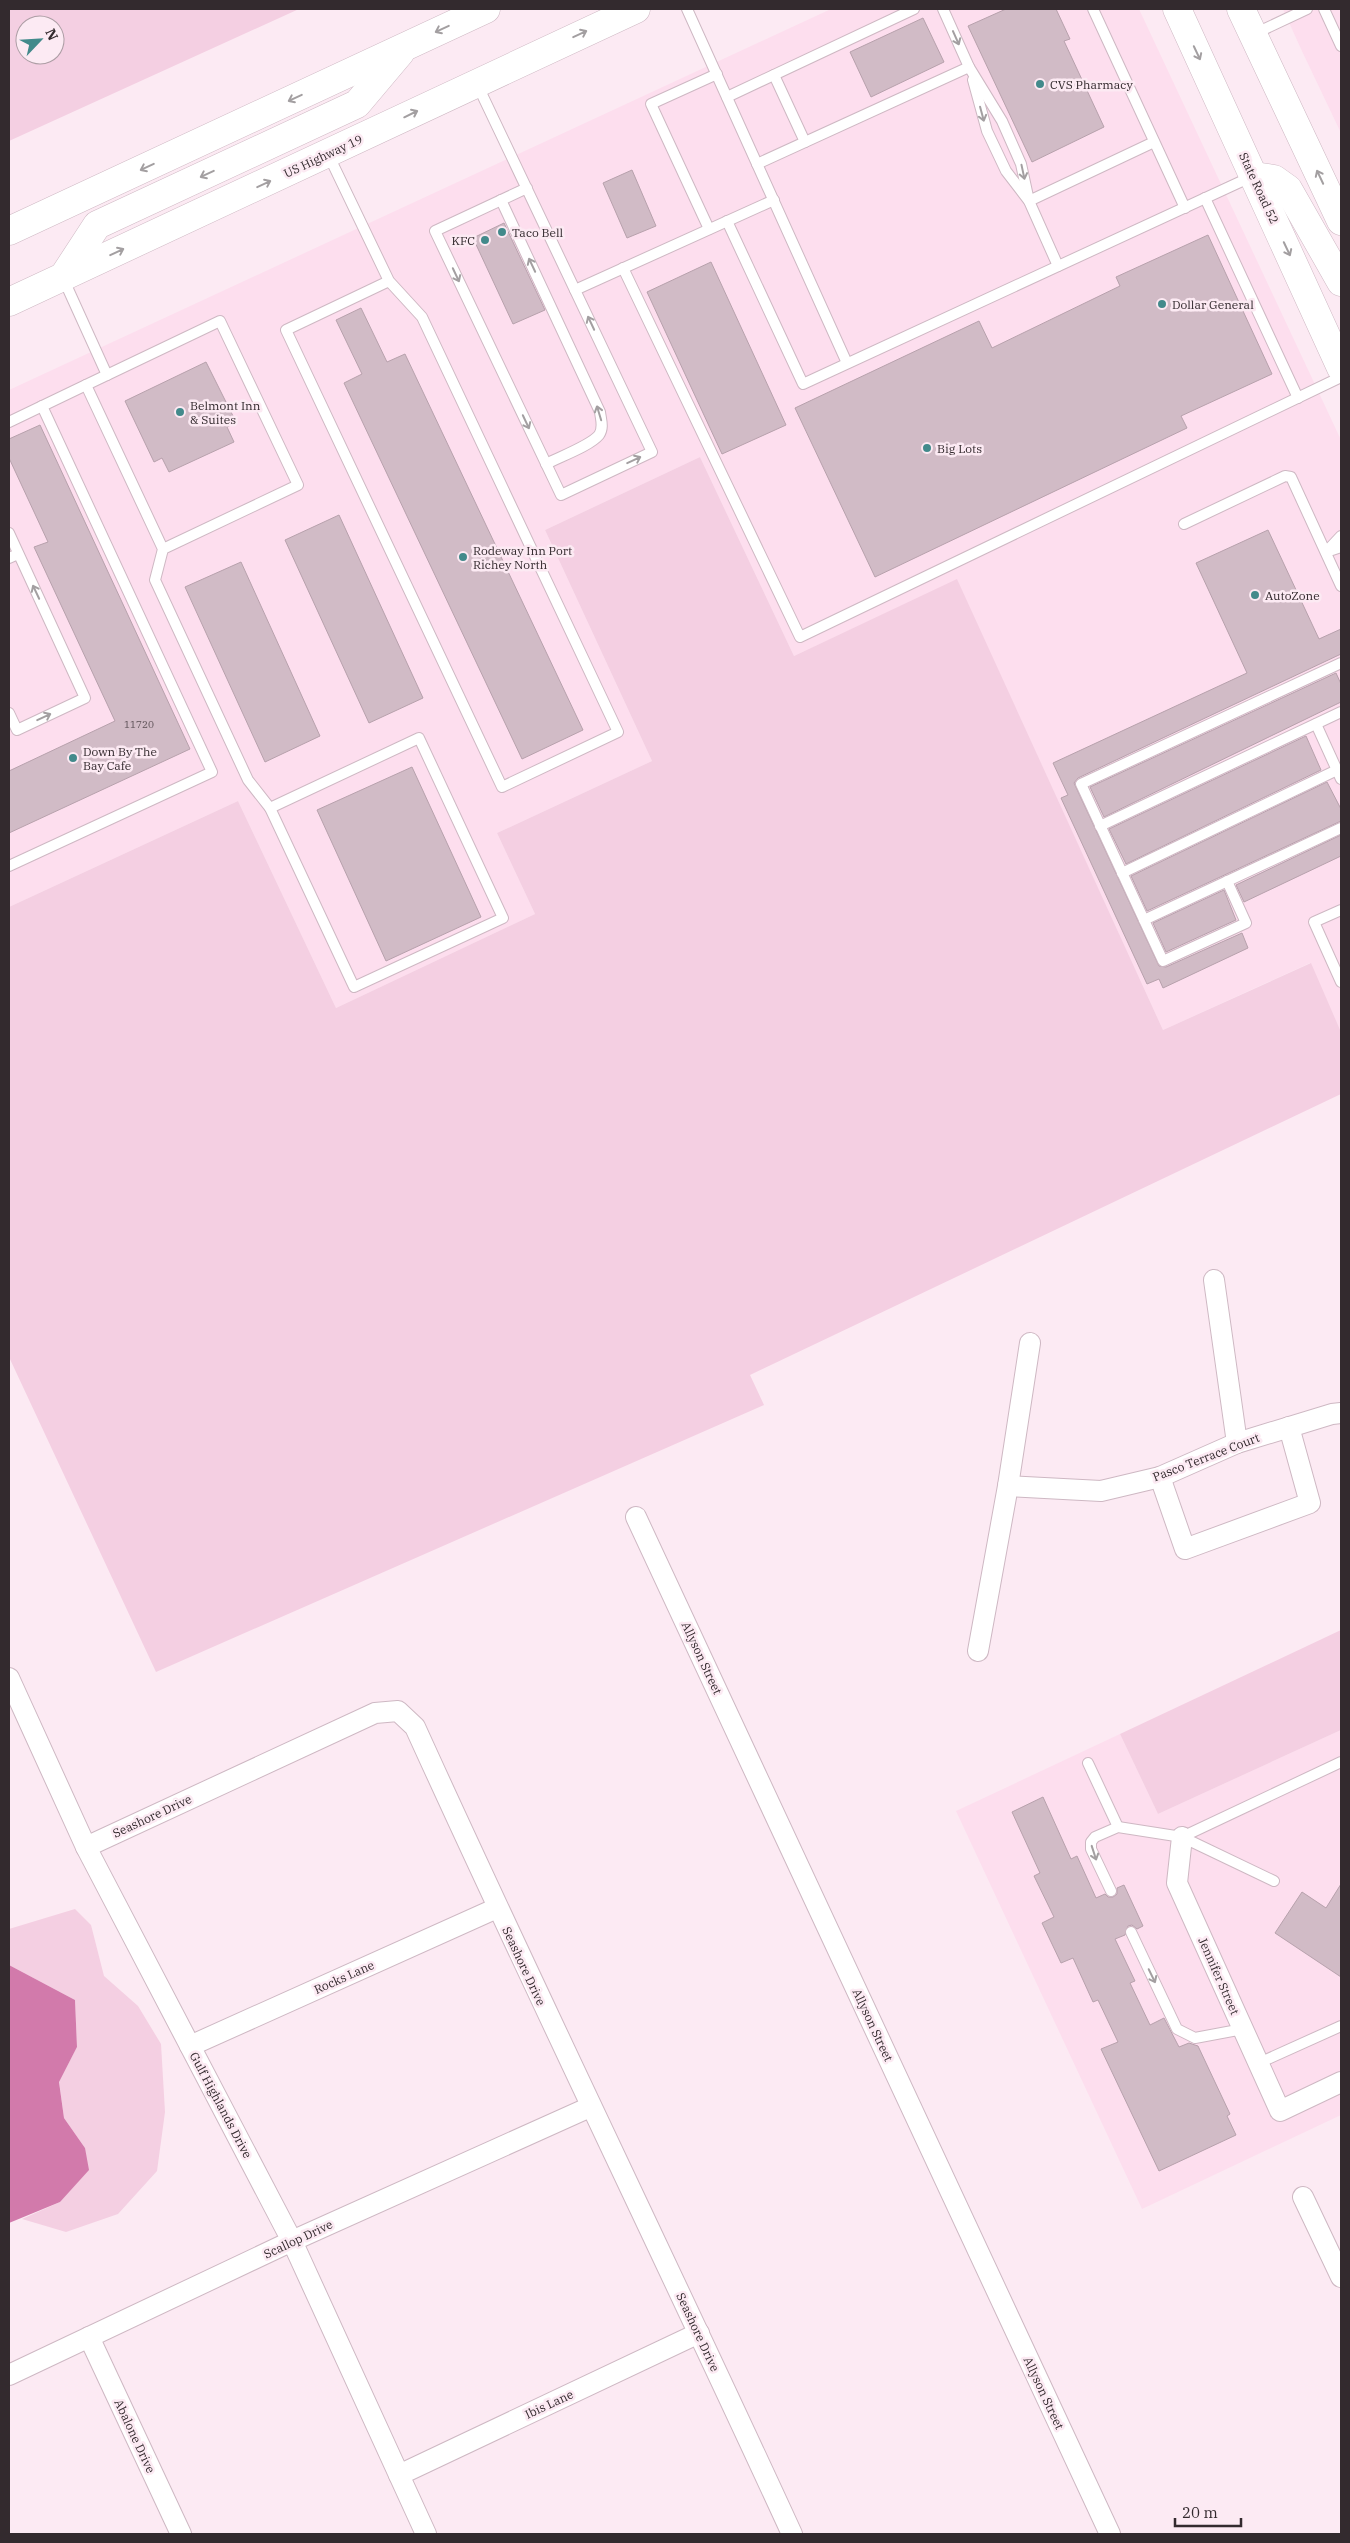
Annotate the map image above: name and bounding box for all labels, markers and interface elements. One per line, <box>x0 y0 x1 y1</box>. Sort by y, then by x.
north arrow <box>15 15 65 65</box>
one-way arrow <box>435 25 450 35</box>
text: N <box>41 26 62 43</box>
one-way arrow <box>572 29 587 39</box>
one-way arrow <box>952 30 962 45</box>
one-way arrow <box>1193 45 1203 60</box>
place label: CVS Pharmacy <box>1050 77 1134 92</box>
marker: CVS Pharmacy <box>1034 78 1046 90</box>
one-way arrow <box>287 93 302 103</box>
one-way arrow <box>978 106 988 122</box>
one-way arrow <box>403 109 418 118</box>
street label: US Highway 19 <box>281 131 365 181</box>
street label: State Road 52 <box>1236 150 1282 226</box>
one-way arrow <box>140 162 155 172</box>
one-way arrow <box>1019 164 1028 180</box>
one-way arrow <box>1315 169 1325 184</box>
one-way arrow <box>200 170 215 179</box>
one-way arrow <box>256 178 271 188</box>
place label: Taco Bell <box>512 225 564 240</box>
marker: Taco Bell <box>496 226 508 238</box>
place label: KFC <box>451 233 475 248</box>
marker: KFC <box>479 234 491 246</box>
one-way arrow <box>1282 241 1292 256</box>
one-way arrow <box>109 247 124 257</box>
one-way arrow <box>526 258 536 273</box>
one-way arrow <box>452 267 461 282</box>
place label: Dollar General <box>1172 297 1254 312</box>
marker: Dollar General <box>1156 298 1168 310</box>
one-way arrow <box>586 316 595 331</box>
place label: Belmont Inn & Suites <box>190 398 261 427</box>
one-way arrow <box>594 405 604 421</box>
marker: Belmont Inn & Suites <box>174 406 186 418</box>
one-way arrow <box>522 414 531 429</box>
place label: Big Lots <box>937 441 982 456</box>
marker: Big Lots <box>921 442 933 454</box>
one-way arrow <box>626 455 641 464</box>
place label: Rodeway Inn Port Richey North <box>473 543 572 572</box>
marker: Rodeway Inn Port Richey North <box>457 551 469 563</box>
one-way arrow <box>31 585 41 600</box>
place label: AutoZone <box>1265 588 1320 603</box>
marker: AutoZone <box>1249 589 1261 601</box>
one-way arrow <box>36 712 51 722</box>
house number: 11720 <box>124 718 154 731</box>
place label: Down By The Bay Cafe <box>83 744 157 773</box>
marker: Down By The Bay Cafe <box>67 752 79 764</box>
street label: Pasco Terrace Court <box>1151 1430 1261 1484</box>
street label: Allyson Street <box>679 1619 725 1697</box>
street label: Seashore Drive <box>110 1791 194 1841</box>
one-way arrow <box>1089 1844 1099 1860</box>
street label: Seashore Drive <box>499 1924 549 2008</box>
street label: Jennifer Street <box>1195 1935 1243 2017</box>
street label: Rocks Lane <box>312 1957 376 1997</box>
one-way arrow <box>1147 1968 1157 1983</box>
street label: Allyson Street <box>850 1986 896 2064</box>
street label: Gulf Highlands Drive <box>187 2049 255 2161</box>
street label: Scallop Drive <box>261 2217 335 2261</box>
street label: Seashore Drive <box>673 2290 723 2374</box>
street label: Allyson Street <box>1021 2354 1067 2432</box>
street label: Ibis Lane <box>522 2386 576 2422</box>
street label: Abalone Drive <box>111 2397 159 2475</box>
scale bar <box>1175 2496 1241 2528</box>
text: 20 m <box>1182 2503 1218 2522</box>

